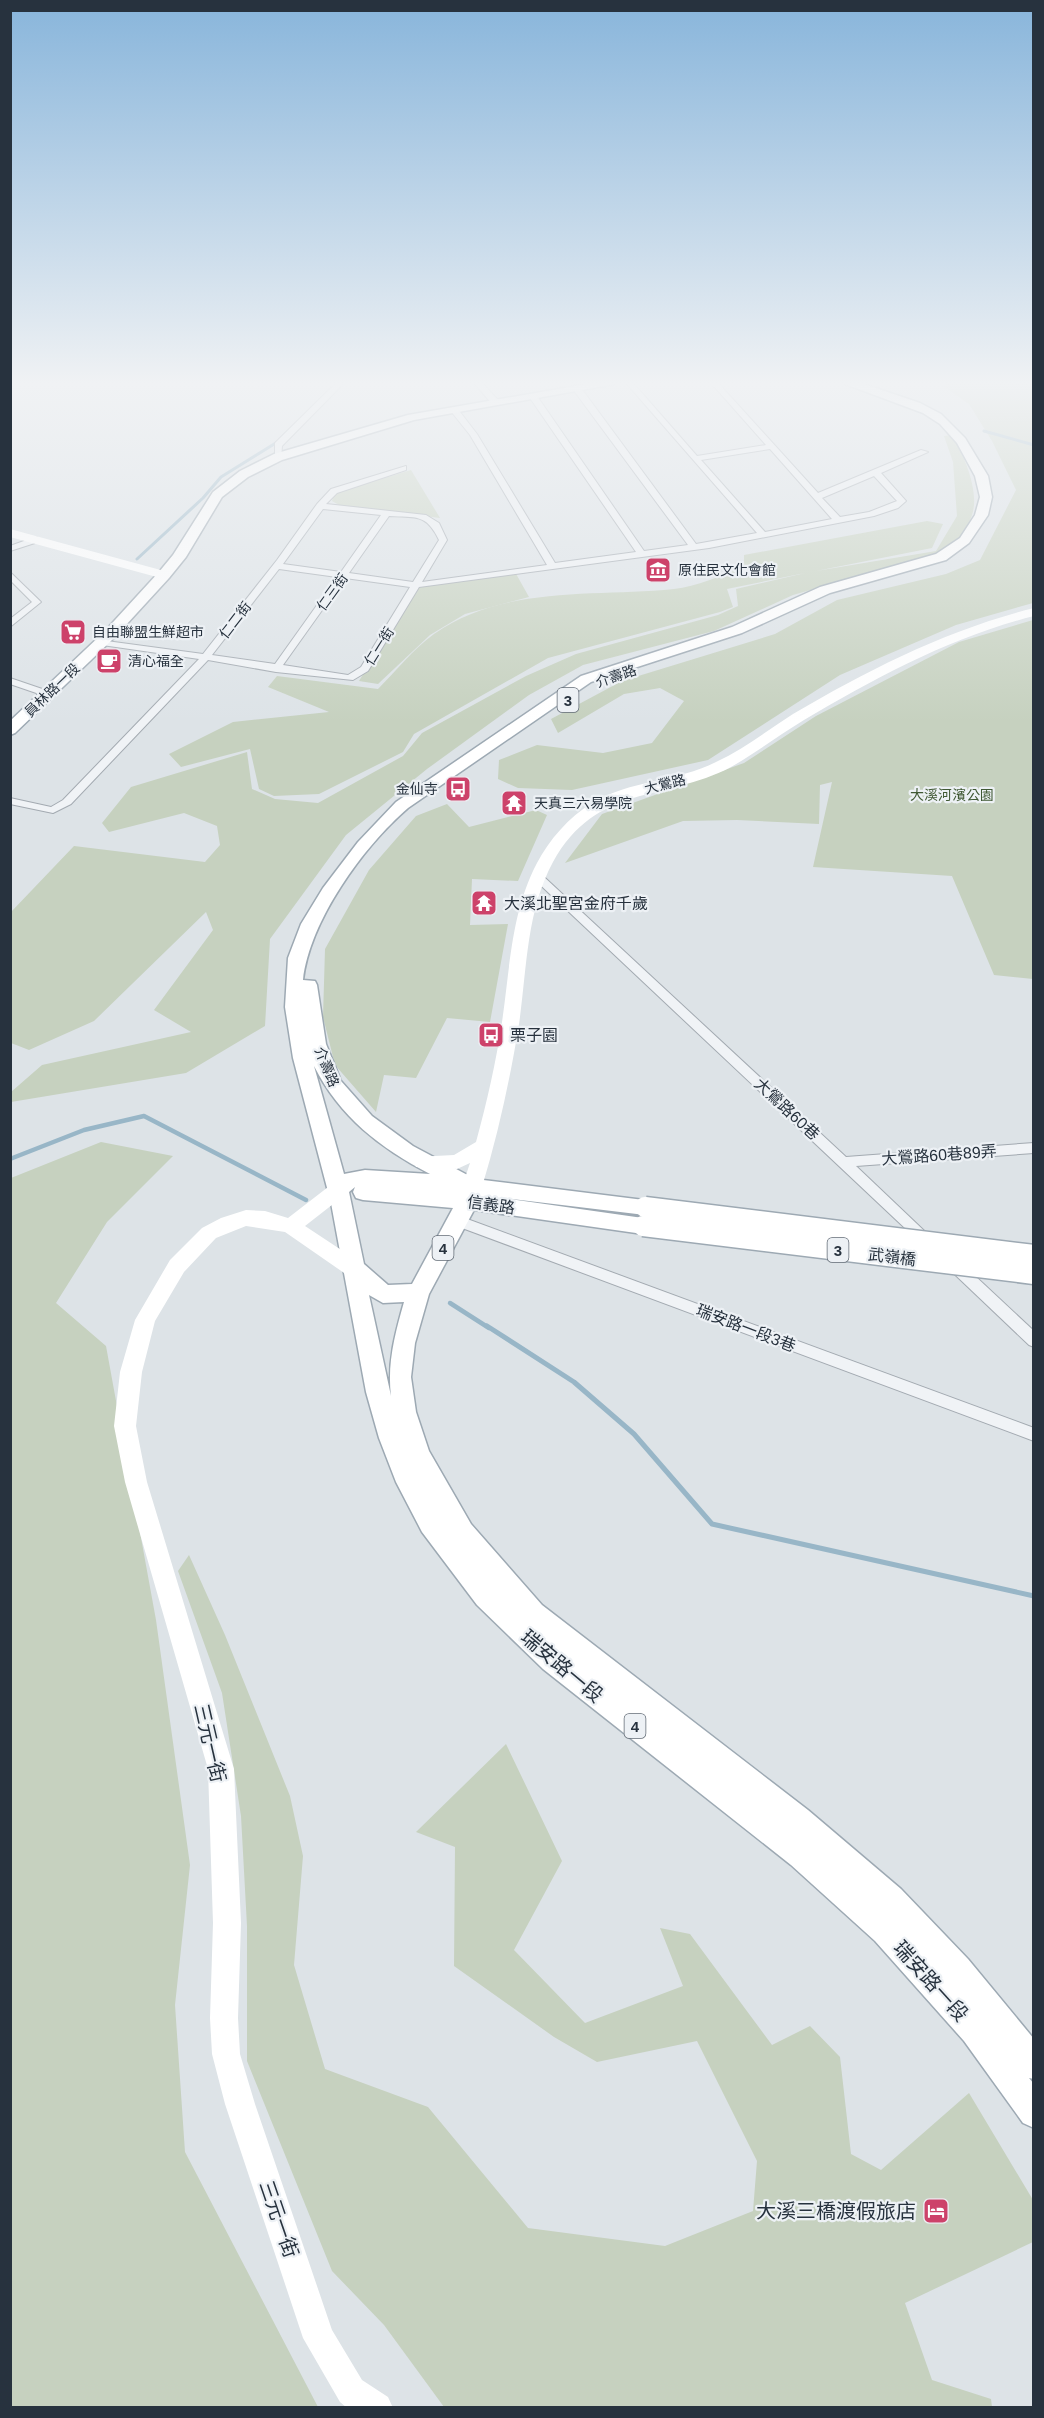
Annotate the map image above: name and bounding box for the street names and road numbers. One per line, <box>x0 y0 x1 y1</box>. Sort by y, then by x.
street label: 仁三街 <box>313 570 351 614</box>
street label: 仁二街 <box>216 599 254 641</box>
street label: 仁一街 <box>361 624 397 668</box>
street label: 員林路一段 <box>21 660 83 720</box>
street label: 介壽路 <box>594 662 638 690</box>
road number: 3 <box>558 688 578 712</box>
street label: 大鶯路 <box>643 771 687 797</box>
street label: 介壽路 <box>312 1045 342 1089</box>
street label: 大鶯路60巷 <box>751 1075 823 1143</box>
street label: 大鶯路60巷89弄 <box>881 1142 997 1168</box>
street label: 信義路 <box>466 1193 516 1217</box>
road number: 4 <box>432 1236 454 1260</box>
road number: 3 <box>828 1238 848 1262</box>
street label: 武嶺橋 <box>867 1246 917 1268</box>
street label: 瑞安路一段3巷 <box>694 1301 798 1355</box>
street label: 瑞安路一段 <box>517 1625 607 1707</box>
street label: 三元一街 <box>190 1702 230 1784</box>
road number: 4 <box>624 1714 646 1738</box>
street label: 瑞安路一段 <box>889 1936 973 2026</box>
street label: 三元一街 <box>256 2178 302 2260</box>

